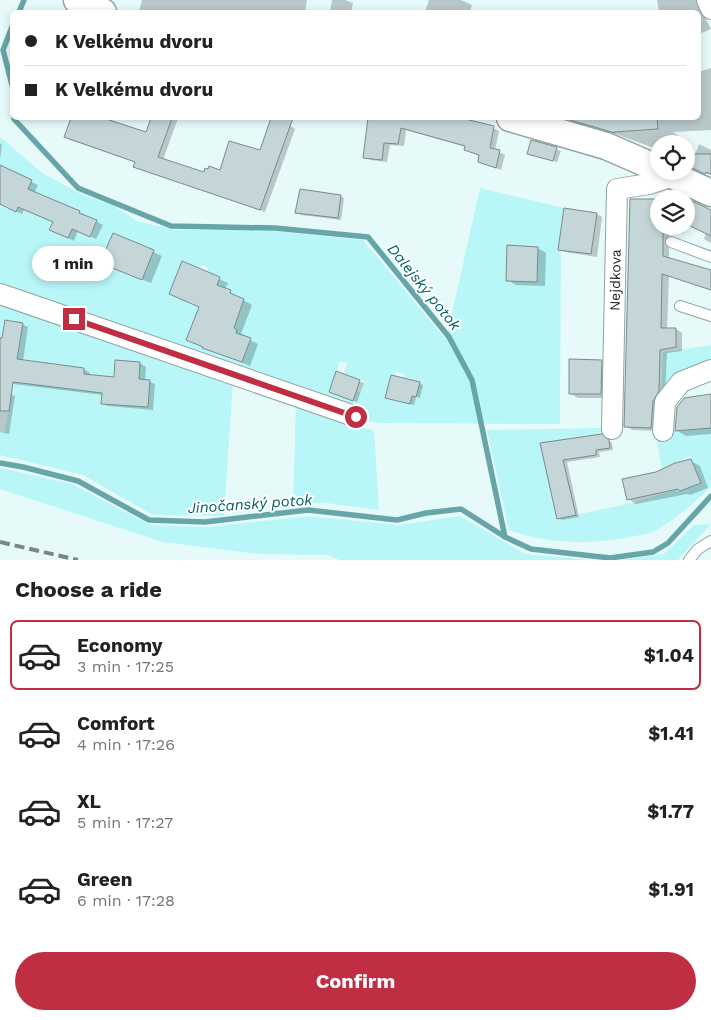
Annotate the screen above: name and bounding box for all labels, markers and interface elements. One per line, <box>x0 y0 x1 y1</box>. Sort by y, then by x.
text: K Velkému dvoru <box>55 30 213 53</box>
text: K Velkému dvoru <box>55 78 213 101</box>
map controls <box>650 135 695 235</box>
button: locate <box>650 135 695 180</box>
button: layers <box>650 190 695 235</box>
water label: Dalejský potok <box>384 240 465 334</box>
callout: 1 min <box>33 246 115 282</box>
street label: Nejdkova <box>606 249 624 311</box>
text: 1 min <box>52 254 94 273</box>
route end <box>63 308 85 330</box>
route start <box>345 406 367 428</box>
water label: Jinočanský potok <box>187 491 314 517</box>
text: Choose a ride <box>15 577 162 602</box>
icon: car <box>17 633 62 678</box>
text: Economy <box>77 634 162 657</box>
text: $1.04 <box>644 644 694 667</box>
text: 3 min · 17:25 <box>77 657 174 676</box>
icon: car <box>17 711 62 756</box>
text: Comfort <box>77 712 155 735</box>
text: $1.41 <box>648 722 694 745</box>
text: 4 min · 17:26 <box>77 735 175 754</box>
icon: car <box>17 789 62 834</box>
text: XL <box>77 790 101 813</box>
text: $1.77 <box>647 800 694 823</box>
text: 5 min · 17:27 <box>77 813 173 832</box>
icon: car <box>17 867 62 912</box>
text: Green <box>77 868 133 891</box>
text: $1.91 <box>648 878 694 901</box>
text: 6 min · 17:28 <box>77 891 175 910</box>
button: Confirm <box>15 952 696 1010</box>

